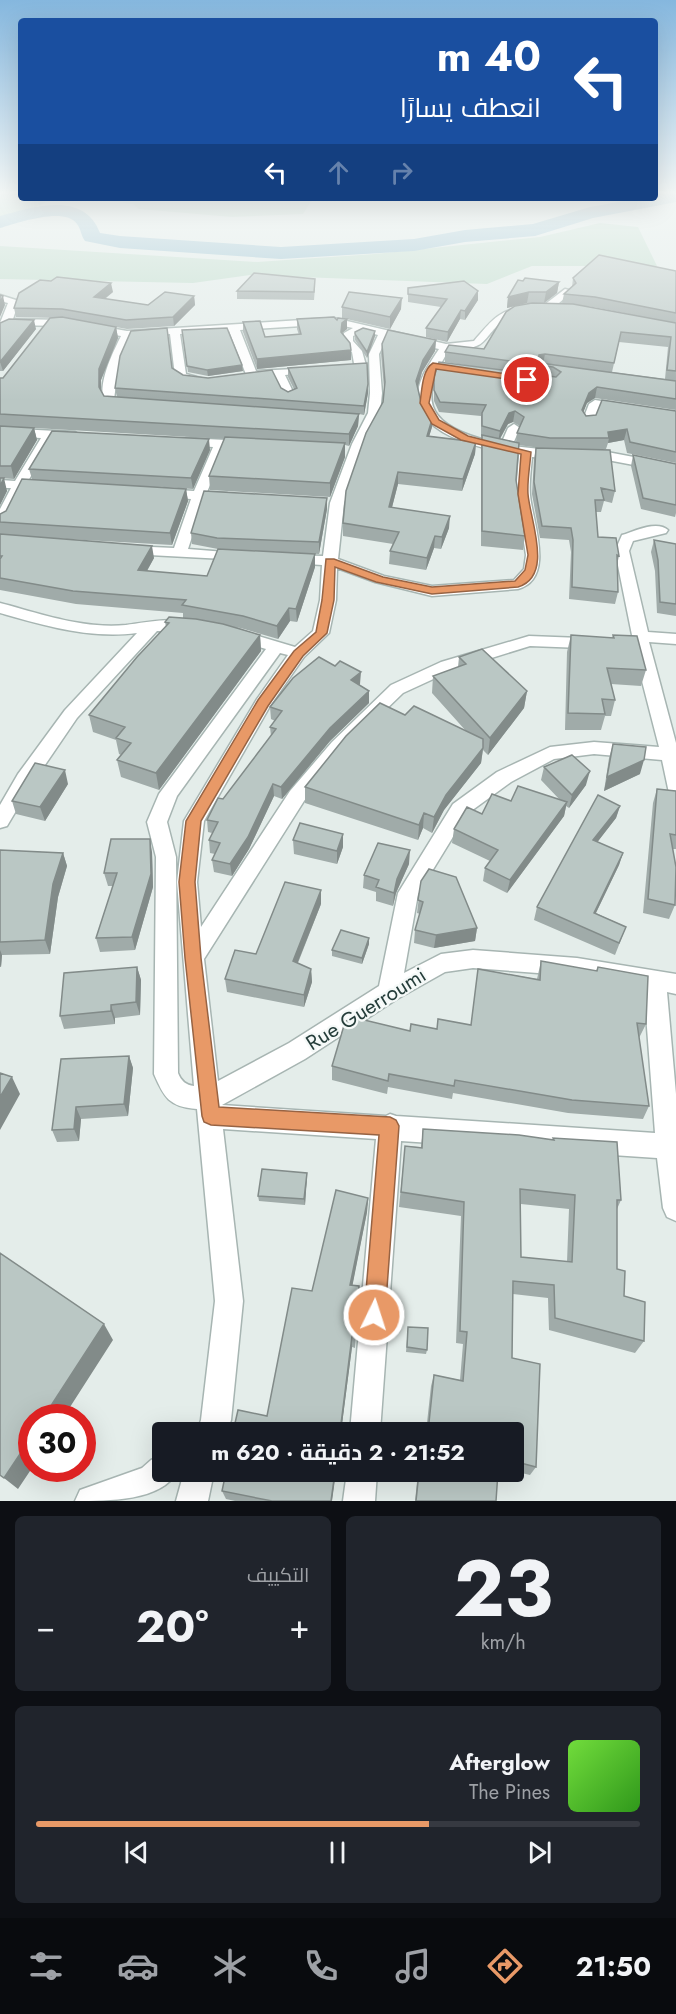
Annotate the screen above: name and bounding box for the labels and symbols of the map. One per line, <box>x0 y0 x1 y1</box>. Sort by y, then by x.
pin <box>501 354 552 405</box>
street label: Rue Guerroumi <box>300 960 432 1058</box>
position arrow <box>342 1283 406 1347</box>
speed limit sign: 30 <box>18 1404 96 1482</box>

